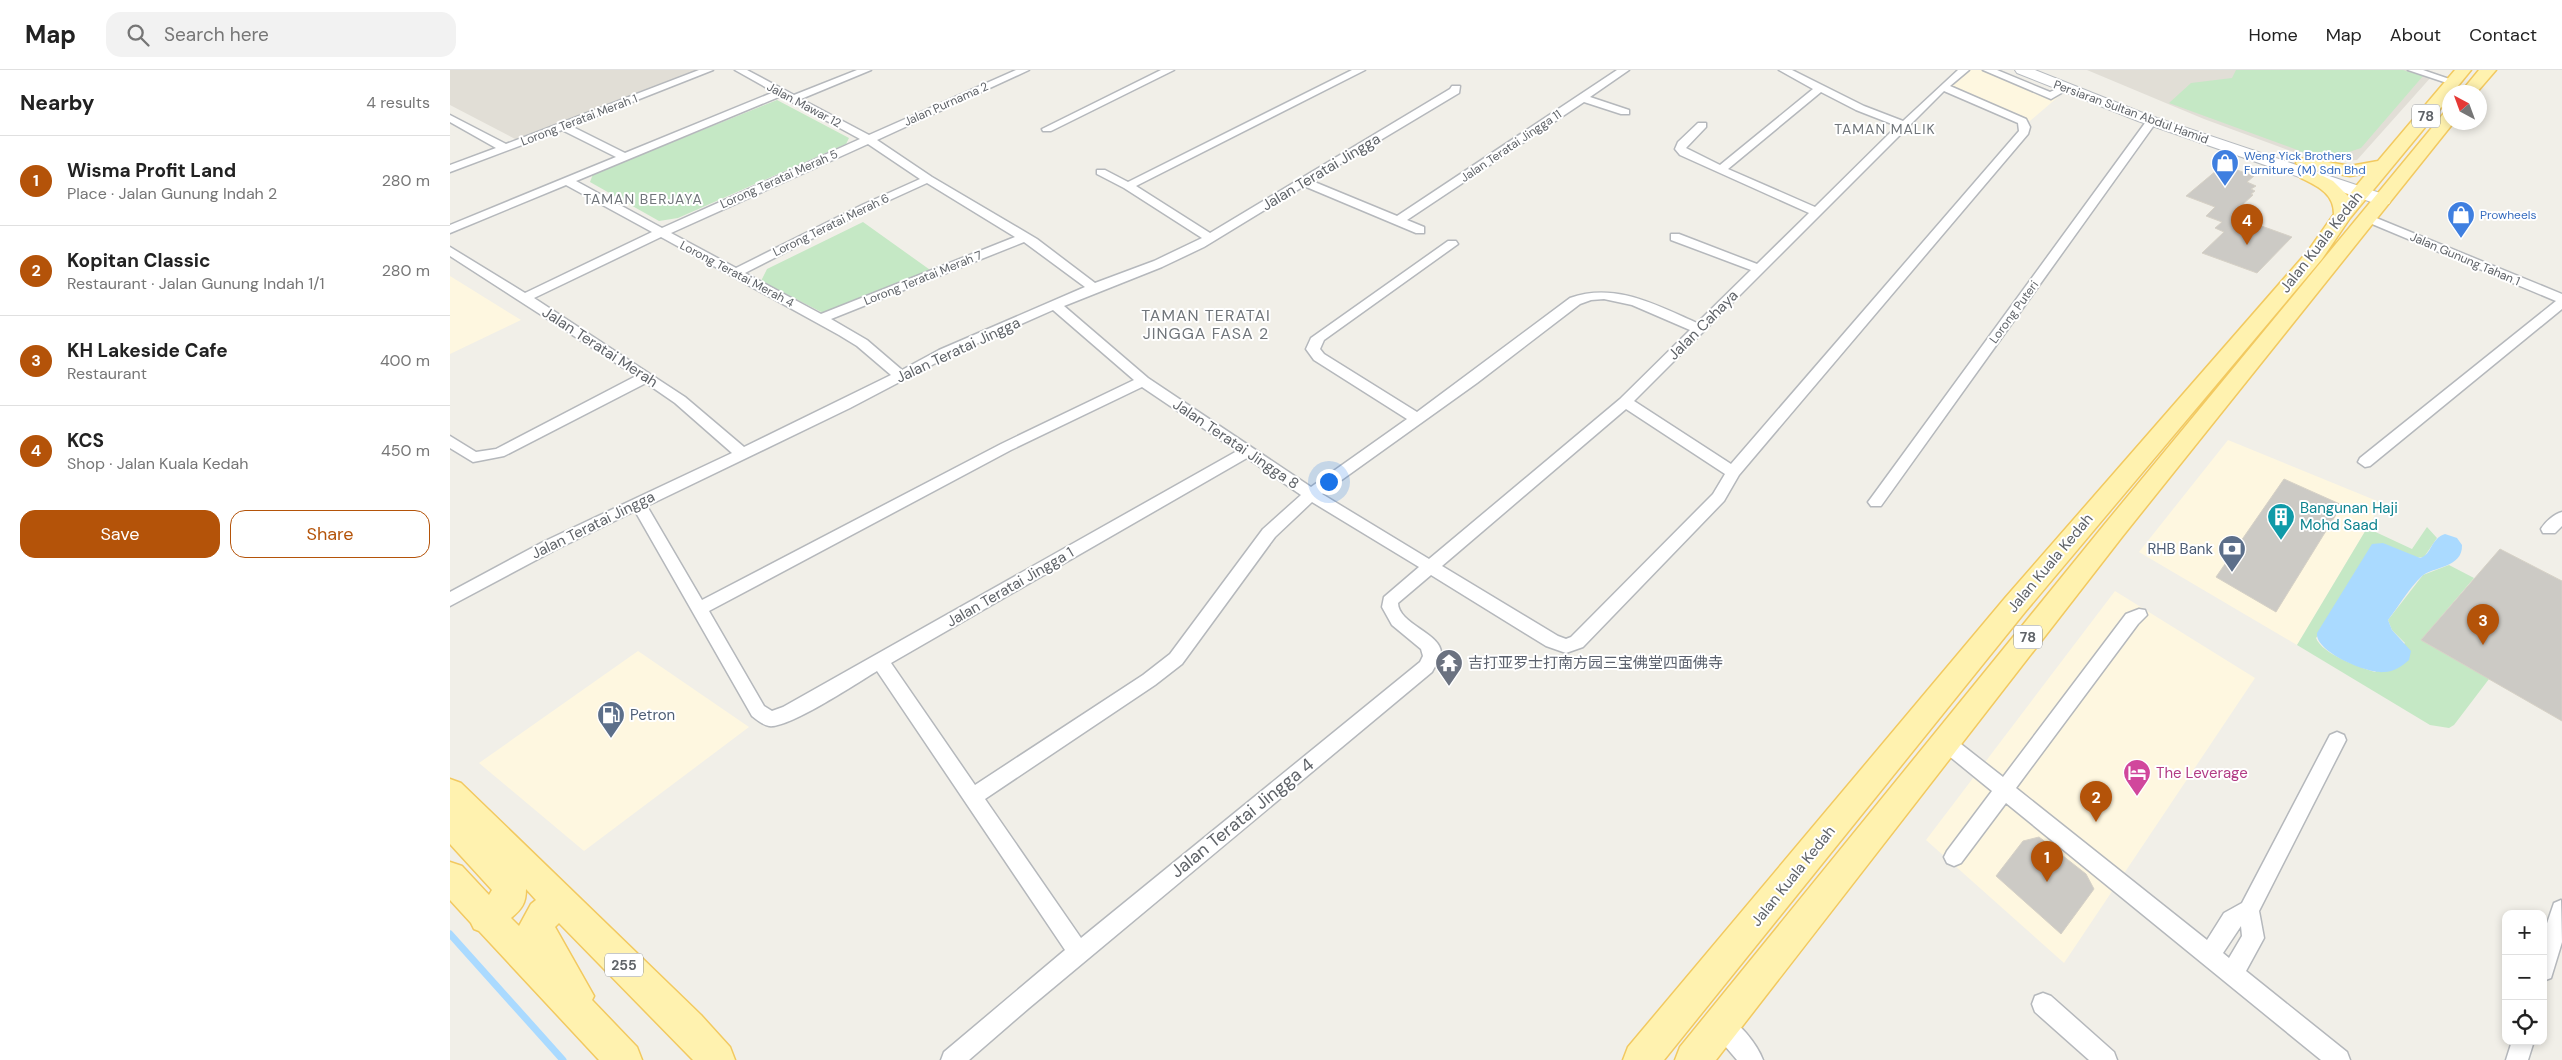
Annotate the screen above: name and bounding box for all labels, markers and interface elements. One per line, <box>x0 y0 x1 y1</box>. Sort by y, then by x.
search box <box>106 12 456 57</box>
text: Map <box>25 19 76 50</box>
icon: search <box>124 21 152 49</box>
text: Search here <box>164 22 269 47</box>
text: Home <box>2248 23 2298 47</box>
text: Map <box>2326 23 2362 47</box>
text: About <box>2390 23 2441 47</box>
text: Contact <box>2469 23 2537 47</box>
street label: Persiaran Sultan Abdul Hamid <box>2051 76 2211 148</box>
street label: Jalan Purnama 2 <box>901 78 991 130</box>
street label: Jalan Mawar 12 <box>764 79 844 131</box>
north arrow <box>2442 85 2487 130</box>
text: Nearby <box>20 89 94 117</box>
street label: Lorong Teratai Merah 1 <box>518 90 640 150</box>
text: 4 results <box>366 92 430 113</box>
road number: 78 <box>2412 104 2440 128</box>
street label: Jalan Teratai Jingga 11 <box>1457 106 1565 186</box>
district label: TAMAN MALIK <box>1834 120 1936 138</box>
street label: Jalan Teratai Jingga <box>1258 129 1384 215</box>
street label: Lorong Teratai Merah 5 <box>718 146 840 212</box>
shop icon: Weng Yick Brothers Furniture (M) Sdn Bhd <box>2210 148 2240 187</box>
place label: Weng Yick Brothers Furniture (M) Sdn Bhd <box>2244 148 2366 178</box>
text: Wisma Profit Land <box>67 158 236 183</box>
text: 1 <box>33 170 39 191</box>
text: 280 m <box>382 170 430 191</box>
text: Place · Jalan Gunung Indah 2 <box>67 183 277 204</box>
street label: Jalan Kuala Kedah <box>2275 187 2367 297</box>
district label: TAMAN BERJAYA <box>583 190 703 208</box>
street label: Lorong Teratai Merah 6 <box>770 190 892 260</box>
shop icon: Prowheels <box>2446 200 2476 239</box>
pin: 4 <box>2231 204 2263 245</box>
place label: Prowheels <box>2480 207 2536 223</box>
street label: Jalan Gunung Tahan 1 <box>2408 229 2522 289</box>
street label: Lorong Teratai Merah 4 <box>677 237 797 311</box>
street label: Lorong Teratai Merah 7 <box>861 247 985 309</box>
text: Kopitan Classic <box>67 248 211 273</box>
text: 2 <box>31 260 41 281</box>
text: 280 m <box>382 260 430 281</box>
text: Restaurant · Jalan Gunung Indah 1/1 <box>67 273 325 294</box>
street label: Lorong Puteri <box>1986 277 2042 347</box>
street label: Jalan Cahaya <box>1664 286 1742 364</box>
street label: Jalan Teratai Merah <box>538 302 662 392</box>
district label: TAMAN TERATAI JINGGA FASA 2 <box>1141 305 1271 344</box>
street label: Jalan Teratai Jingga <box>893 312 1023 388</box>
text: KH Lakeside Cafe <box>67 338 228 363</box>
text: 3 <box>31 350 41 371</box>
text: 400 m <box>380 350 430 371</box>
text: Restaurant <box>67 363 147 384</box>
street label: Jalan Teratai Jingga 8 <box>1169 394 1303 494</box>
text: KCS <box>67 428 104 453</box>
text: 4 <box>31 440 41 461</box>
text: 450 m <box>381 440 430 461</box>
text: Shop · Jalan Kuala Kedah <box>67 453 248 474</box>
your location <box>1316 469 1342 495</box>
street label: Jalan Teratai Jingga <box>528 486 658 564</box>
place label: Bangunan Haji Mohd Saad <box>2300 498 2398 535</box>
building icon: Bangunan Haji Mohd Saad <box>2266 502 2296 541</box>
street label: Jalan Kuala Kedah <box>2003 509 2097 617</box>
button: Save <box>20 510 220 558</box>
button: Share <box>230 510 430 558</box>
bank icon: RHB Bank <box>2217 534 2247 573</box>
place label: RHB Bank <box>2147 539 2213 559</box>
street label: Jalan Teratai Jingga 1 <box>943 542 1077 632</box>
pin: 3 <box>2467 604 2499 645</box>
road number: 78 <box>2014 626 2042 648</box>
temple icon: 吉打亚罗士打南方园三宝佛堂四面佛寺 <box>1434 648 1464 687</box>
place label: 吉打亚罗士打南方园三宝佛堂四面佛寺 <box>1468 653 1723 673</box>
fuel station icon: Petron <box>596 700 626 739</box>
place label: Petron <box>630 705 675 725</box>
street label: Jalan Teratai Jingga 4 <box>1165 753 1319 883</box>
hotel icon: The Leverage <box>2122 758 2152 797</box>
place label: The Leverage <box>2156 763 2248 783</box>
pin: 2 <box>2080 781 2112 822</box>
street label: Jalan Kuala Kedah <box>1746 822 1840 930</box>
pin: 1 <box>2031 841 2063 882</box>
map controls <box>2502 910 2547 1045</box>
button: + <box>2502 910 2547 955</box>
road number: 255 <box>605 954 643 976</box>
button: − <box>2502 955 2547 1000</box>
button: locate <box>2502 1000 2547 1045</box>

